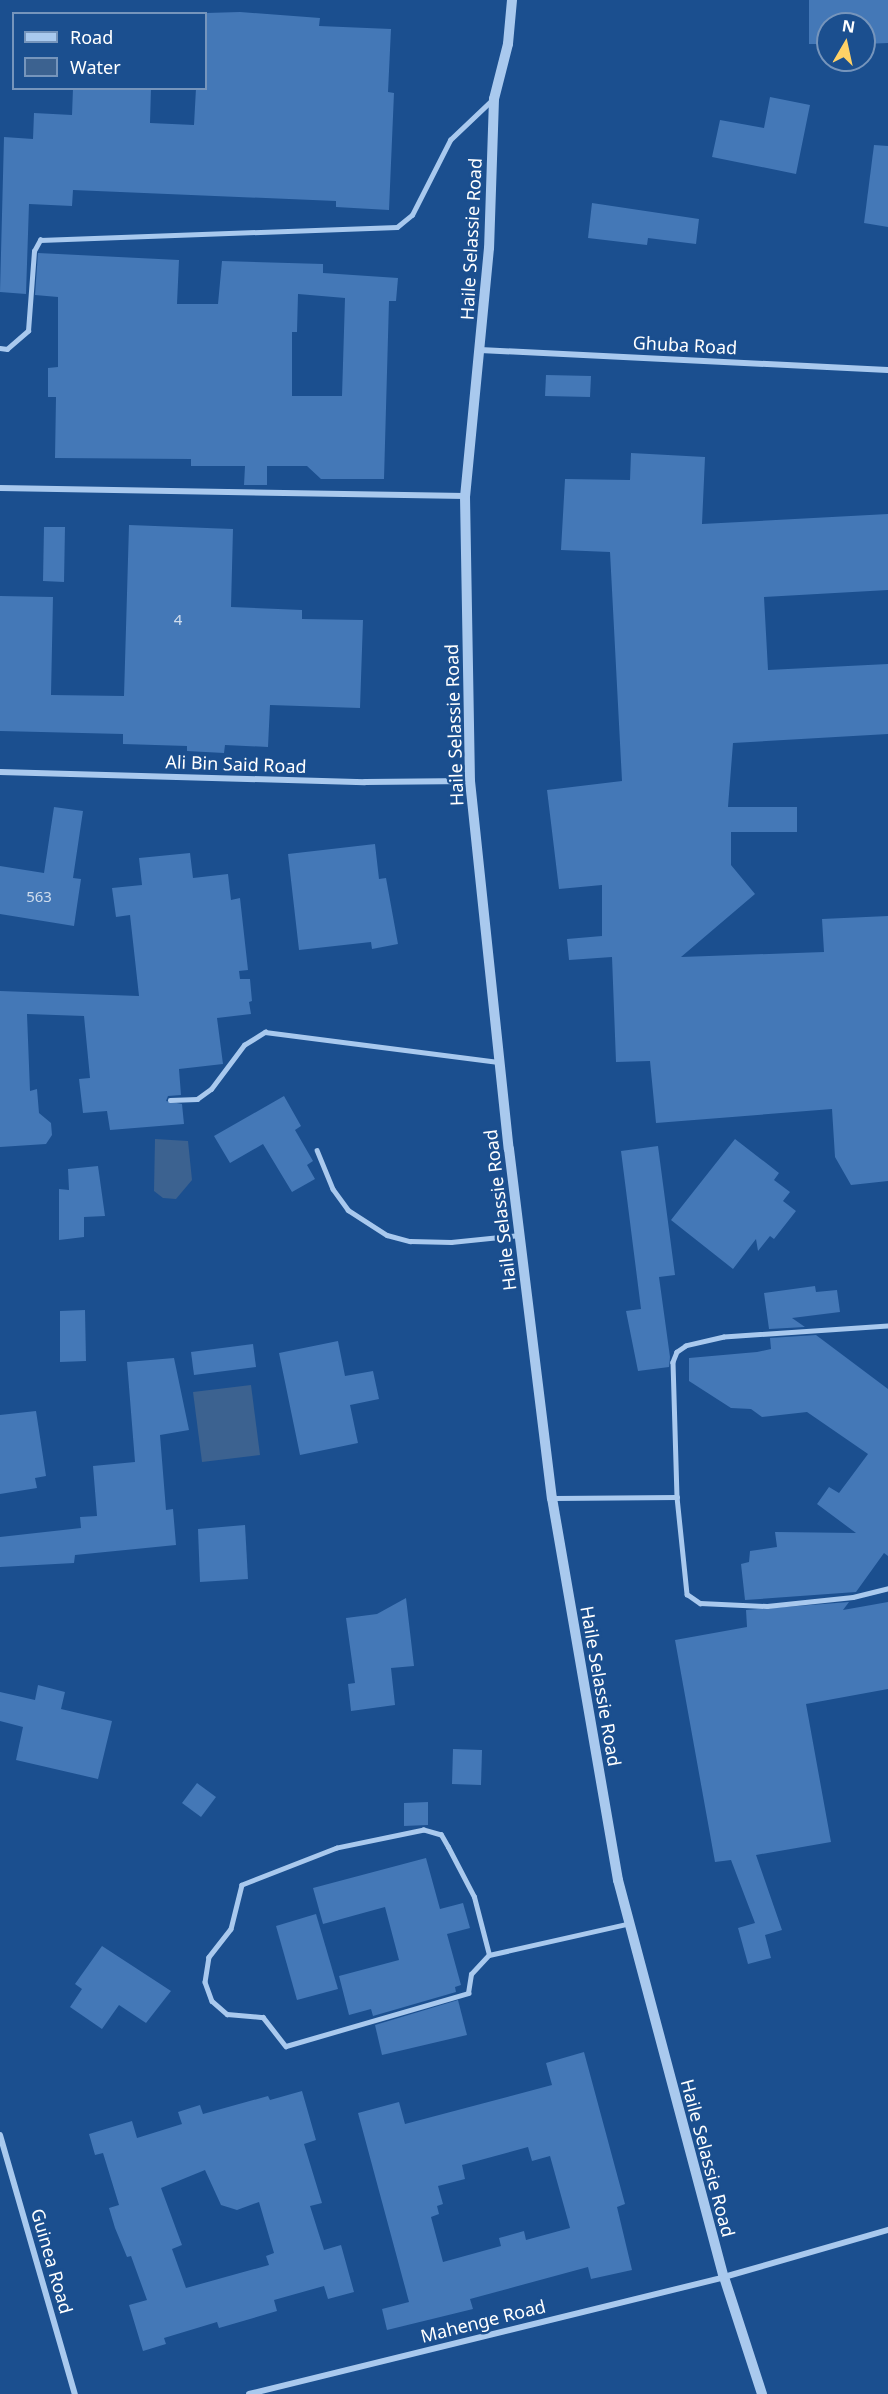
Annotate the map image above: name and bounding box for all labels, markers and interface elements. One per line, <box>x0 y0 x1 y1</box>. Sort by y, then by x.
legend <box>12 12 207 90</box>
north arrow <box>816 12 876 72</box>
text: N <box>840 14 857 38</box>
text: Road <box>70 25 113 49</box>
text: Water <box>70 55 121 79</box>
street label: Haile Selassie Road <box>456 157 486 321</box>
street label: Ghuba Road <box>632 331 738 359</box>
house number: 4 <box>174 611 182 629</box>
street label: Haile Selassie Road <box>440 644 468 806</box>
street label: Ali Bin Said Road <box>165 751 307 777</box>
house number: 563 <box>26 888 52 906</box>
street label: Haile Selassie Road <box>479 1128 521 1292</box>
street label: Haile Selassie Road <box>576 1604 626 1768</box>
street label: Haile Selassie Road <box>677 2077 739 2239</box>
street label: Guinea Road <box>27 2206 77 2316</box>
street label: Mahenge Road <box>418 2295 548 2347</box>

